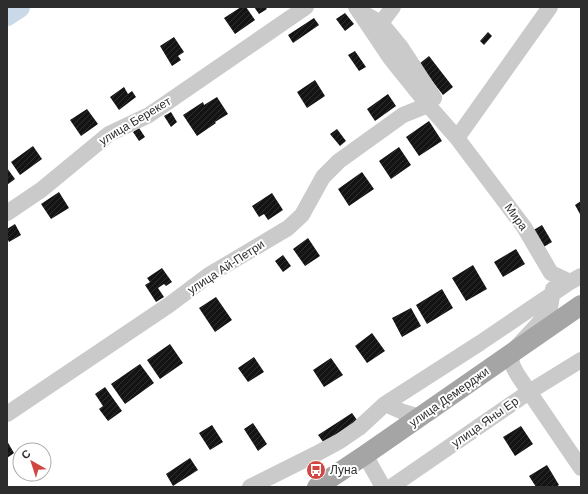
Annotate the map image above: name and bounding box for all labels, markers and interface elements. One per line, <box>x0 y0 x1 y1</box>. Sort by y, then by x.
street label: улица Берекет <box>97 94 174 148</box>
street label: Мира <box>502 201 531 234</box>
street label: улица Ай-Петри <box>185 237 267 297</box>
street label: улица Демерджи <box>406 364 492 430</box>
street label: улица Яны Ер <box>449 394 521 450</box>
north arrow <box>12 442 52 482</box>
text: С <box>19 447 33 461</box>
bus stop icon: Луна <box>305 459 327 481</box>
place label: Луна <box>330 463 358 477</box>

